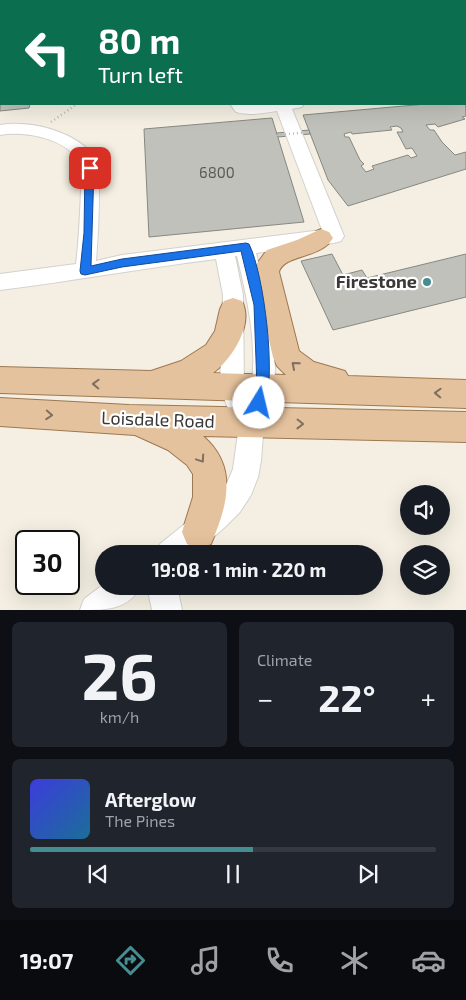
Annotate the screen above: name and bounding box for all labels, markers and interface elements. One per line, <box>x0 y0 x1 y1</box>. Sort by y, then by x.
text: 80 m <box>98 19 180 61</box>
icon: left <box>15 20 80 85</box>
text: Turn left <box>98 61 183 87</box>
pin <box>69 147 111 189</box>
icon: arrive <box>76 154 104 182</box>
house number: 6800 <box>199 163 235 181</box>
place label: Firestone <box>336 270 417 292</box>
marker: Firestone <box>421 276 433 288</box>
one-way arrow <box>292 362 301 371</box>
position arrow <box>232 376 284 428</box>
one-way arrow <box>92 379 100 389</box>
one-way arrow <box>433 387 441 398</box>
street label: Loisdale Road <box>101 406 215 432</box>
one-way arrow <box>45 409 53 420</box>
one-way arrow <box>296 419 304 429</box>
one-way arrow <box>195 453 204 463</box>
map controls <box>400 485 450 595</box>
button: sound <box>400 485 450 535</box>
speed limit sign: 30 <box>15 530 80 595</box>
button: layers <box>400 545 450 595</box>
text: 19:08 · 1 min · 220 m <box>152 558 326 581</box>
text: 26 <box>81 635 158 713</box>
text: Climate <box>257 650 312 669</box>
text: 22° <box>318 674 376 720</box>
text: − <box>257 681 273 715</box>
text: + <box>421 681 436 715</box>
text: km/h <box>100 707 139 726</box>
text: Afterglow <box>105 788 196 811</box>
text: The Pines <box>105 811 175 830</box>
icon: previous <box>84 860 112 888</box>
icon: pause <box>219 860 247 888</box>
icon: next <box>354 860 382 888</box>
icon: directions <box>113 943 148 978</box>
icon: music <box>188 943 223 978</box>
icon: phone <box>262 943 297 978</box>
icon: climate <box>337 943 372 978</box>
icon: car <box>411 943 446 978</box>
text: 19:07 <box>20 947 73 973</box>

